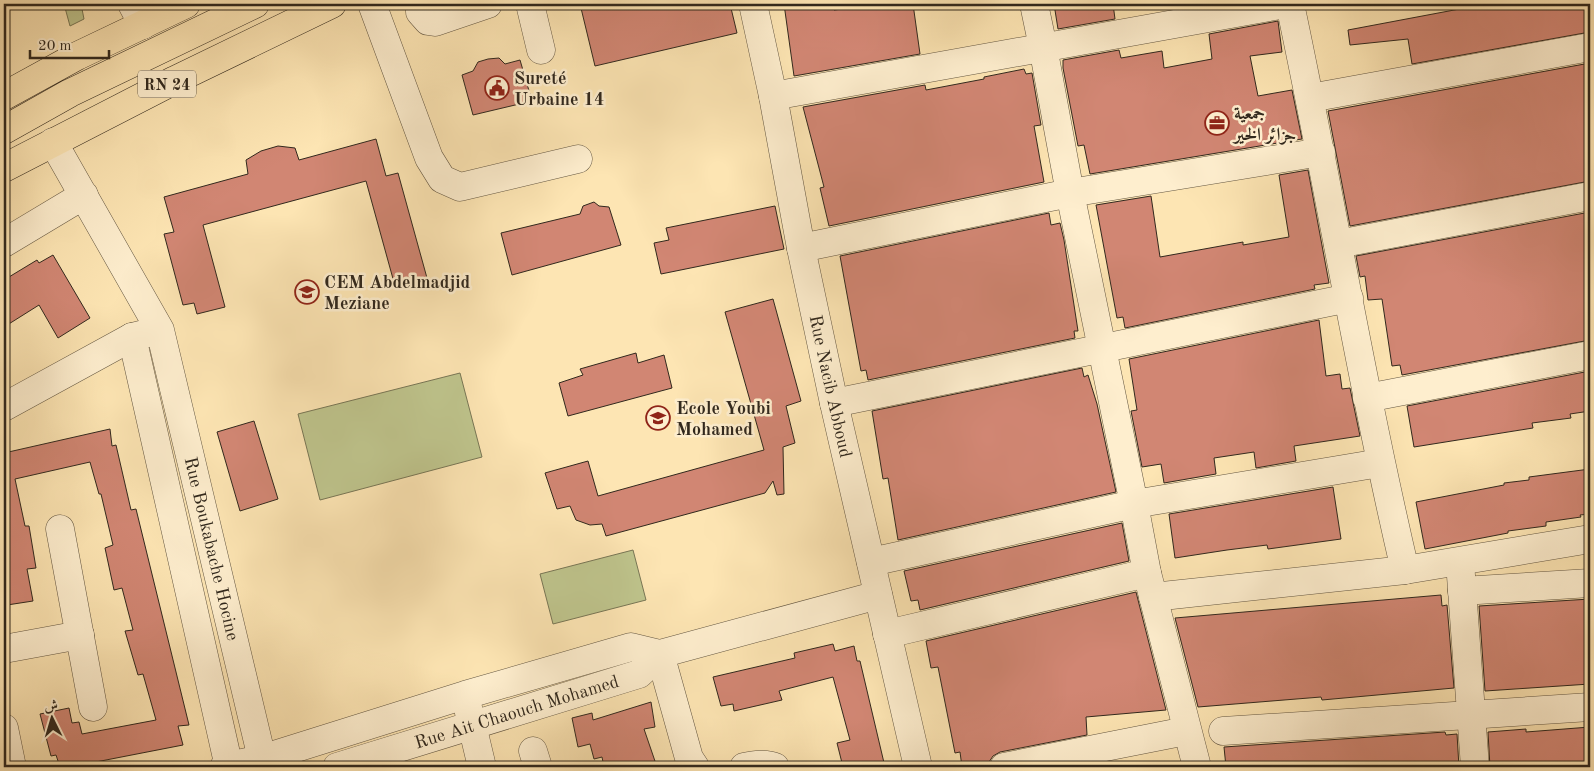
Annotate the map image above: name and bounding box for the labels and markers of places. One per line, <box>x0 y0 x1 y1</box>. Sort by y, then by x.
place label: Sureté Urbaine 14 <box>514 70 605 109</box>
public building icon: Sureté Urbaine 14 <box>484 75 510 101</box>
place label: جمعية جزائر الخير <box>1232 105 1296 145</box>
office icon: جمعية جزائر الخير <box>1204 110 1230 136</box>
place label: CEM Abdelmadjid Meziane <box>324 274 470 313</box>
school or university icon: CEM Abdelmadjid Meziane <box>294 279 320 305</box>
place label: Ecole Youbi Mohamed <box>676 400 771 439</box>
school or university icon: Ecole Youbi Mohamed <box>645 405 671 431</box>

